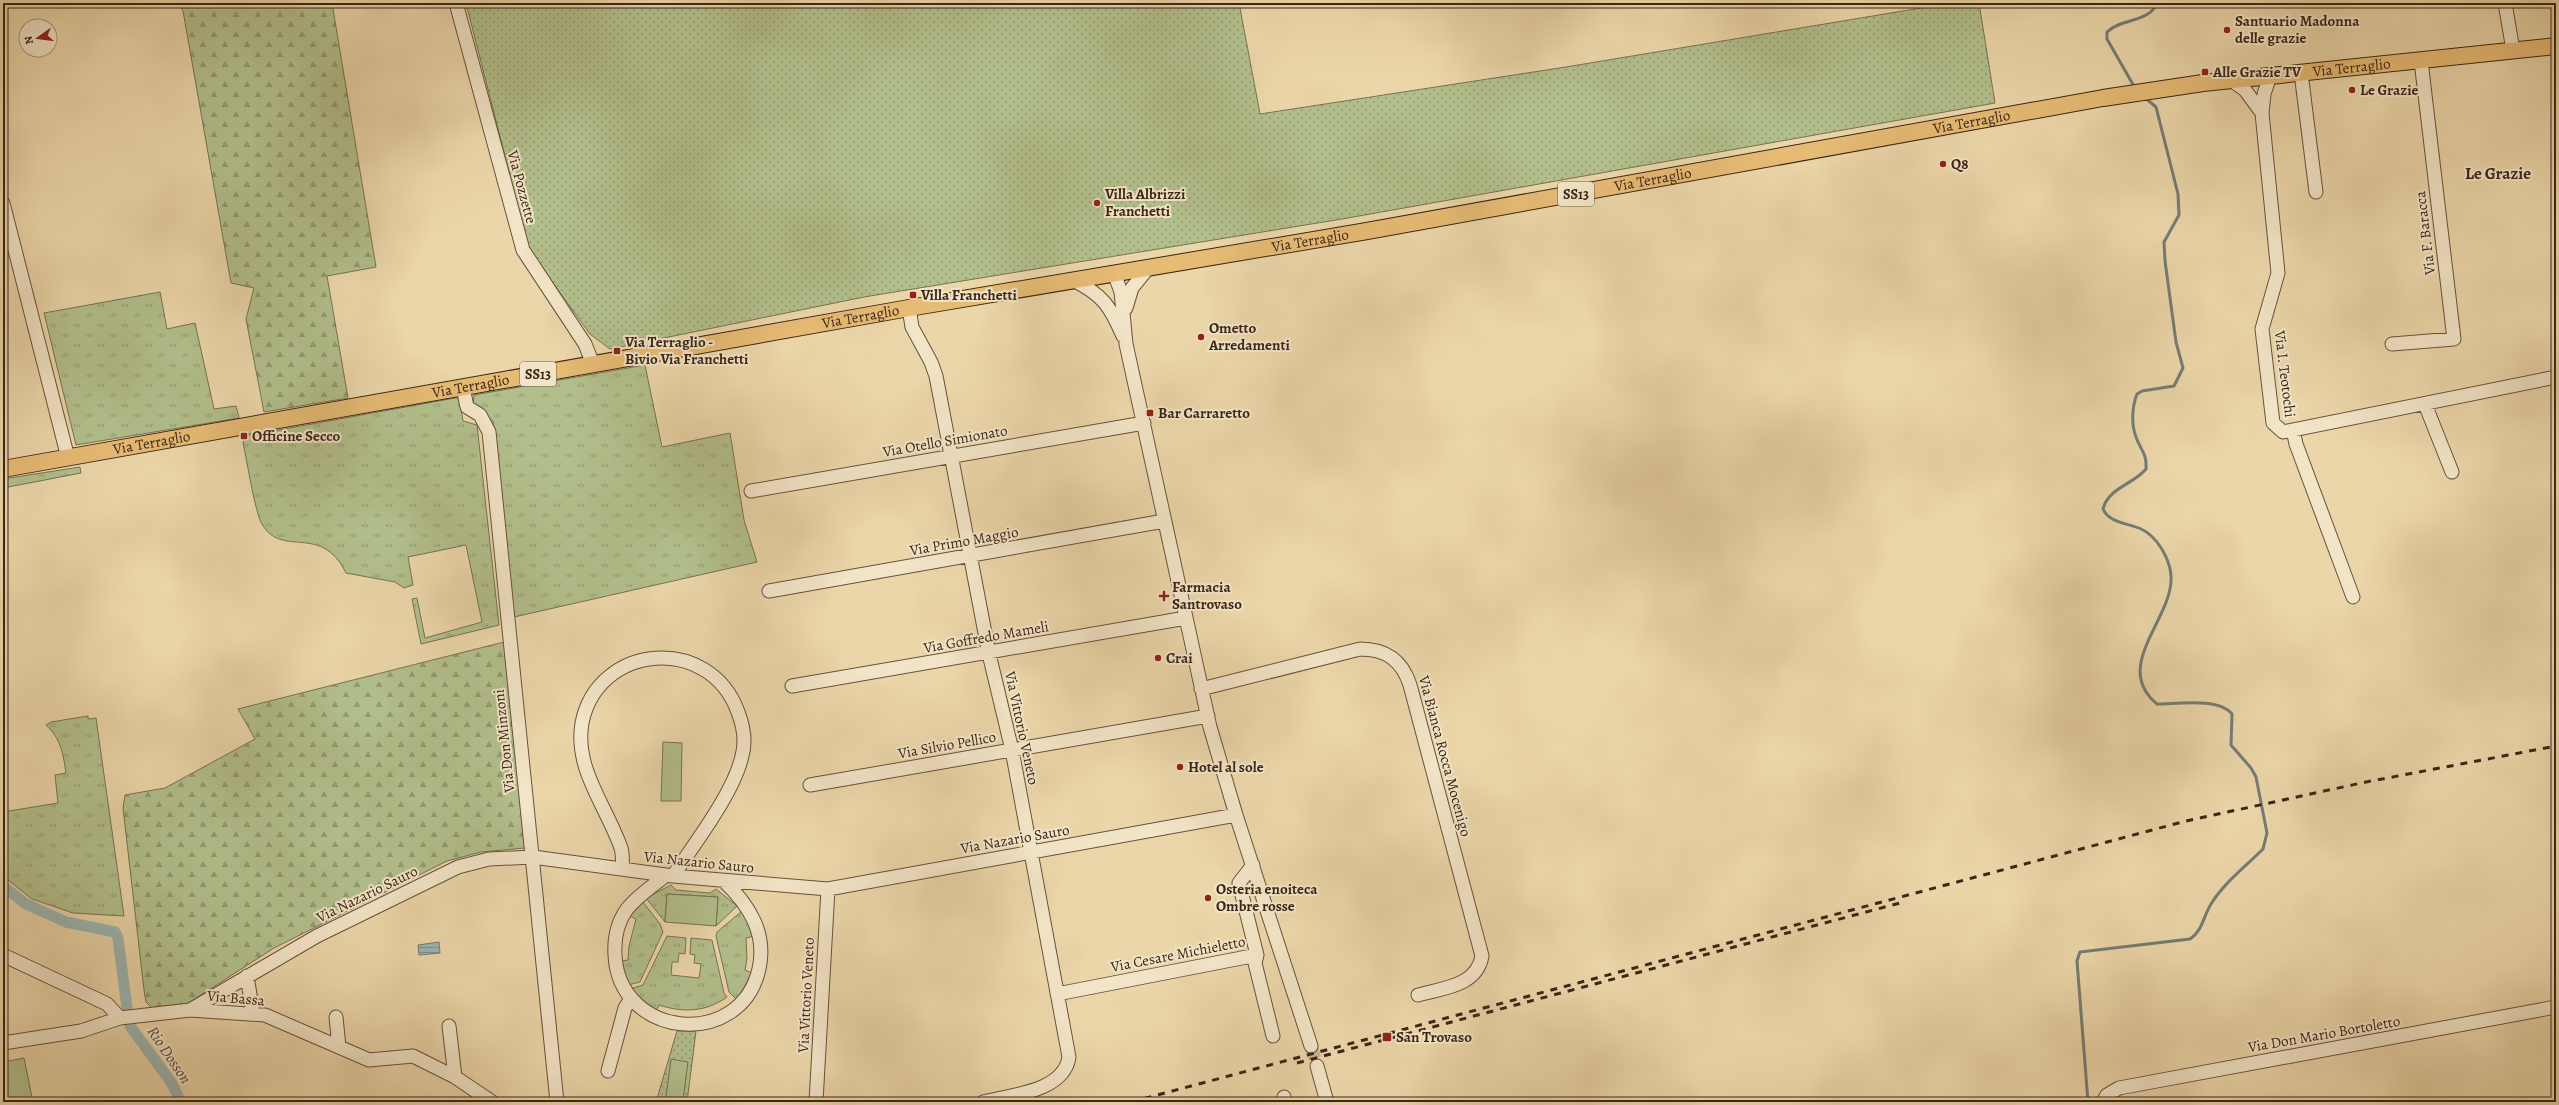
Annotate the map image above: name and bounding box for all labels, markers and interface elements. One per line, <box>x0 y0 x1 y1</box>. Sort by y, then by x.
place label: Santuario Madonna delle grazie <box>2235 11 2360 48</box>
north arrow <box>18 18 58 58</box>
marker: Santuario Madonna delle grazie <box>2222 25 2232 35</box>
text: N <box>21 35 37 46</box>
street label: Via Terraglio <box>2311 53 2391 82</box>
place label: Alle Grazie TV <box>2212 62 2302 82</box>
marker: Alle Grazie TV <box>2200 67 2210 77</box>
place label: Le Grazie <box>2360 80 2419 100</box>
marker: Le Grazie <box>2347 85 2357 95</box>
street label: Via Terraglio <box>1930 105 2012 139</box>
street label: Via Pozzette <box>502 147 541 226</box>
place label: Q8 <box>1951 154 1968 174</box>
marker: Q8 <box>1938 159 1948 169</box>
district label: Le Grazie <box>2465 162 2531 185</box>
street label: Via Terraglio <box>1612 163 1693 196</box>
road number: SS13 <box>1558 182 1594 206</box>
place label: Villa Albrizzi Franchetti <box>1104 184 1186 221</box>
street label: Via F. Baracca <box>2410 190 2440 277</box>
marker: Villa Albrizzi Franchetti <box>1092 198 1102 208</box>
street label: Via Terraglio <box>1269 224 1350 257</box>
place label: Villa Franchetti <box>920 285 1018 305</box>
marker: Villa Franchetti <box>908 290 918 300</box>
street label: Via Terraglio <box>819 300 901 333</box>
place label: Ometto Arredamenti <box>1208 318 1290 355</box>
street label: Via I. Teotochi <box>2270 328 2300 419</box>
place label: Via Terraglio - Bivio Via Franchetti <box>624 332 749 369</box>
marker: Ometto Arredamenti <box>1196 332 1206 342</box>
marker: Via Terraglio - Bivio Via Franchetti <box>612 346 622 356</box>
road number: SS13 <box>520 362 556 386</box>
street label: Via Terraglio <box>430 369 511 403</box>
place label: Bar Carraretto <box>1158 403 1250 423</box>
marker: Bar Carraretto <box>1145 408 1155 418</box>
street label: Via Otello Simionato <box>880 420 1009 462</box>
street label: Via Terraglio <box>110 426 192 459</box>
place label: Officine Secco <box>252 426 340 446</box>
marker: Officine Secco <box>239 431 249 441</box>
street label: Via Primo Maggio <box>907 522 1020 561</box>
place label: Farmacia Santrovaso <box>1172 577 1242 614</box>
marker: Farmacia Santrovaso <box>1159 591 1169 601</box>
street label: Via Goffredo Mameli <box>921 616 1050 658</box>
place label: Crai <box>1166 648 1193 668</box>
marker: Crai <box>1153 653 1163 663</box>
street label: Via Vittorio Veneto <box>1000 668 1044 787</box>
street label: Via Bianca Rocca Mocenigo <box>1414 672 1476 839</box>
street label: Via Don Minzoni <box>489 688 519 795</box>
street label: Via Silvio Pellico <box>895 727 998 764</box>
place label: Hotel al sole <box>1188 757 1264 777</box>
marker: Hotel al sole <box>1175 762 1185 772</box>
street label: Via Nazario Sauro <box>958 820 1071 859</box>
street label: Via Nazario Sauro <box>642 846 755 878</box>
street label: Via Nazario Sauro <box>312 861 421 928</box>
place label: Osteria enoiteca Ombre rosse <box>1216 879 1318 916</box>
marker: Osteria enoiteca Ombre rosse <box>1203 893 1213 903</box>
street label: Via Cesare Michieletto <box>1108 931 1247 977</box>
street label: Via Vittorio Veneto <box>793 937 819 1054</box>
street label: Via Bassa <box>205 985 266 1010</box>
street label: Via Don Mario Bortoletto <box>2245 1011 2402 1057</box>
water label: Rio Dosson <box>142 1022 196 1088</box>
place label: San Trovaso <box>1396 1027 1472 1047</box>
marker: San Trovaso <box>1381 1031 1393 1043</box>

